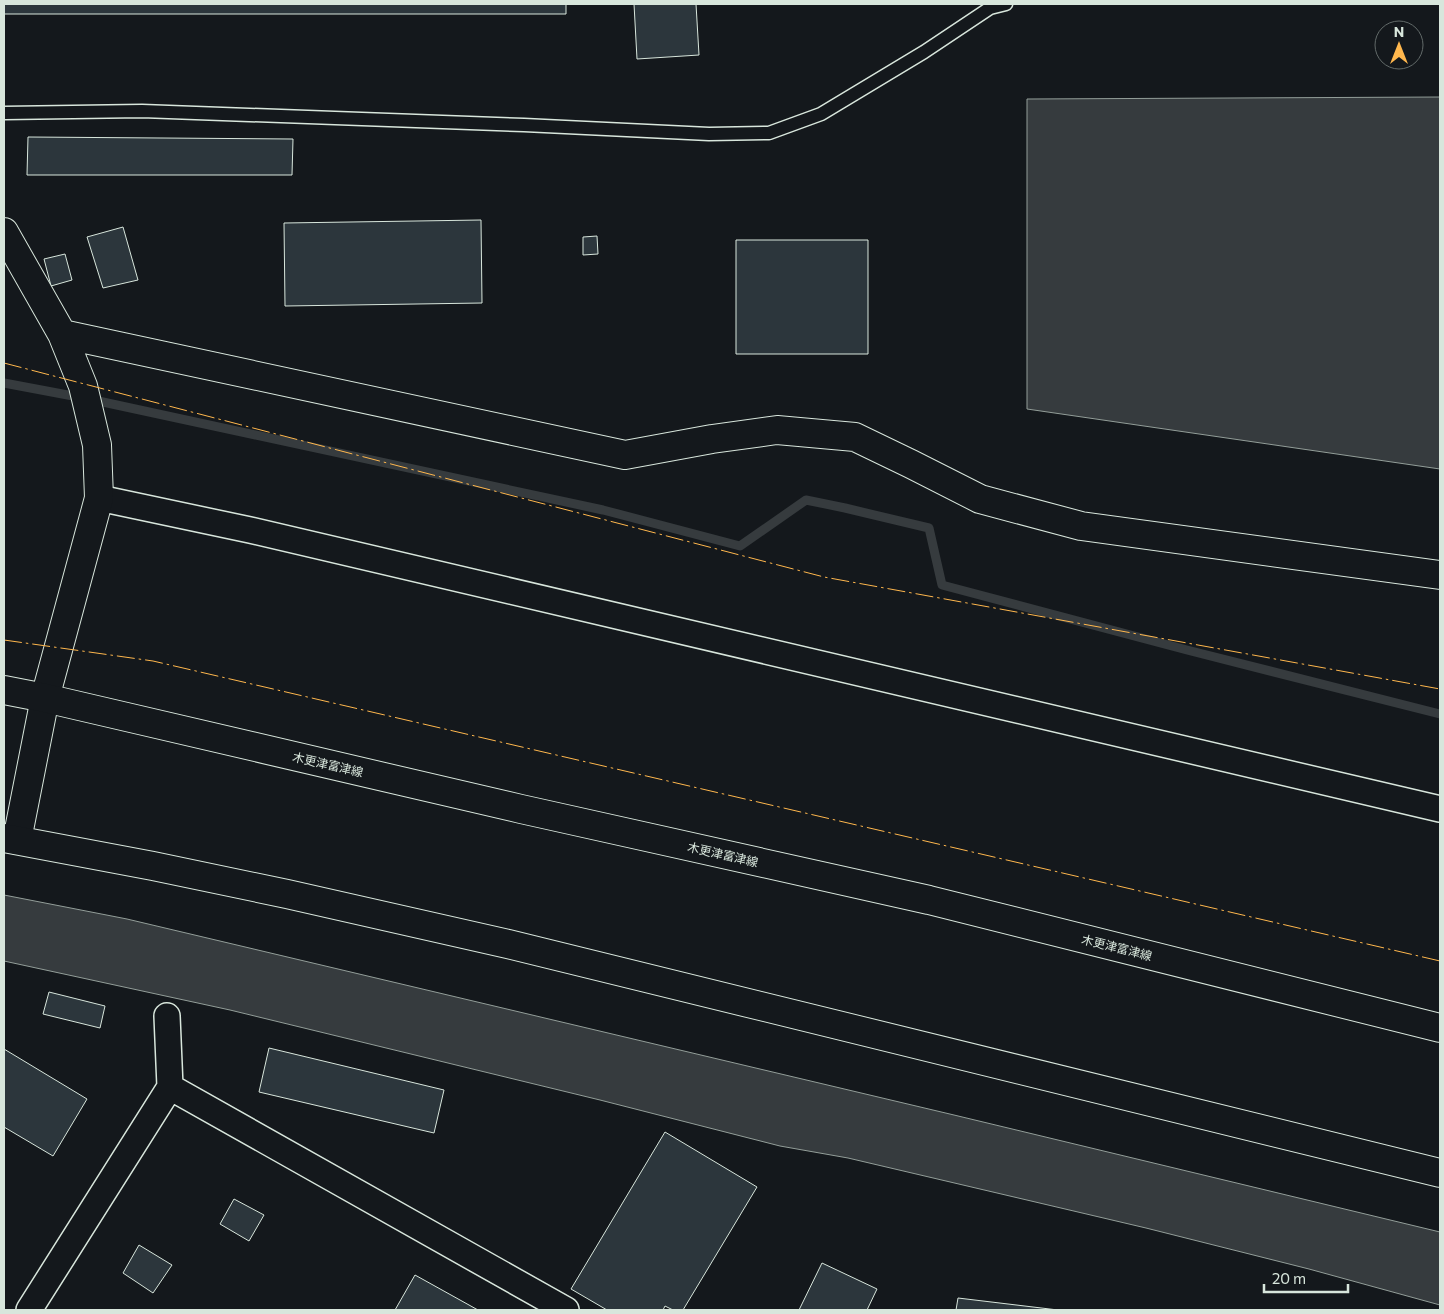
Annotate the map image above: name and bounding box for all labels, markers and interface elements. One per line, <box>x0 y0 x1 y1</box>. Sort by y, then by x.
north arrow <box>1374 20 1424 70</box>
text: N <box>1394 23 1404 40</box>
street label: 木更津富津線 <box>291 749 365 779</box>
street label: 木更津富津線 <box>686 839 760 869</box>
street label: 木更津富津線 <box>1080 931 1154 963</box>
scale bar <box>1264 1262 1348 1294</box>
text: 20 m <box>1272 1269 1306 1287</box>

